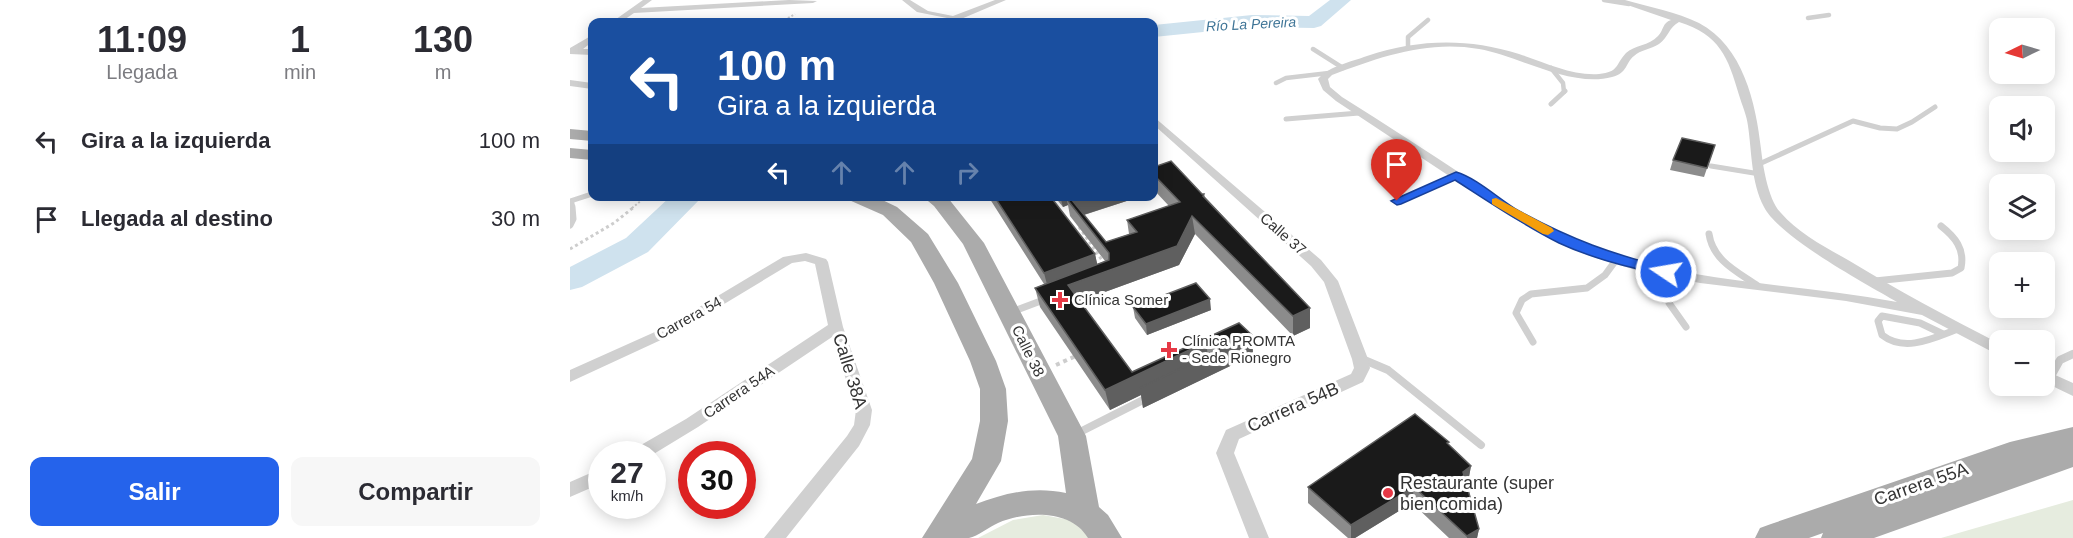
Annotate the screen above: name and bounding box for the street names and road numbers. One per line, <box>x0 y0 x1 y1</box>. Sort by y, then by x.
street label: Calle 37 <box>1257 209 1310 258</box>
street label: Carrera 54 <box>653 293 724 342</box>
street label: Calle 38 <box>1009 322 1048 379</box>
street label: Calle 38A <box>829 331 871 411</box>
street label: Carrera 54A <box>700 362 777 421</box>
street label: Carrera 54B <box>1244 378 1342 436</box>
street label: Carrera 55A <box>1871 459 1971 509</box>

